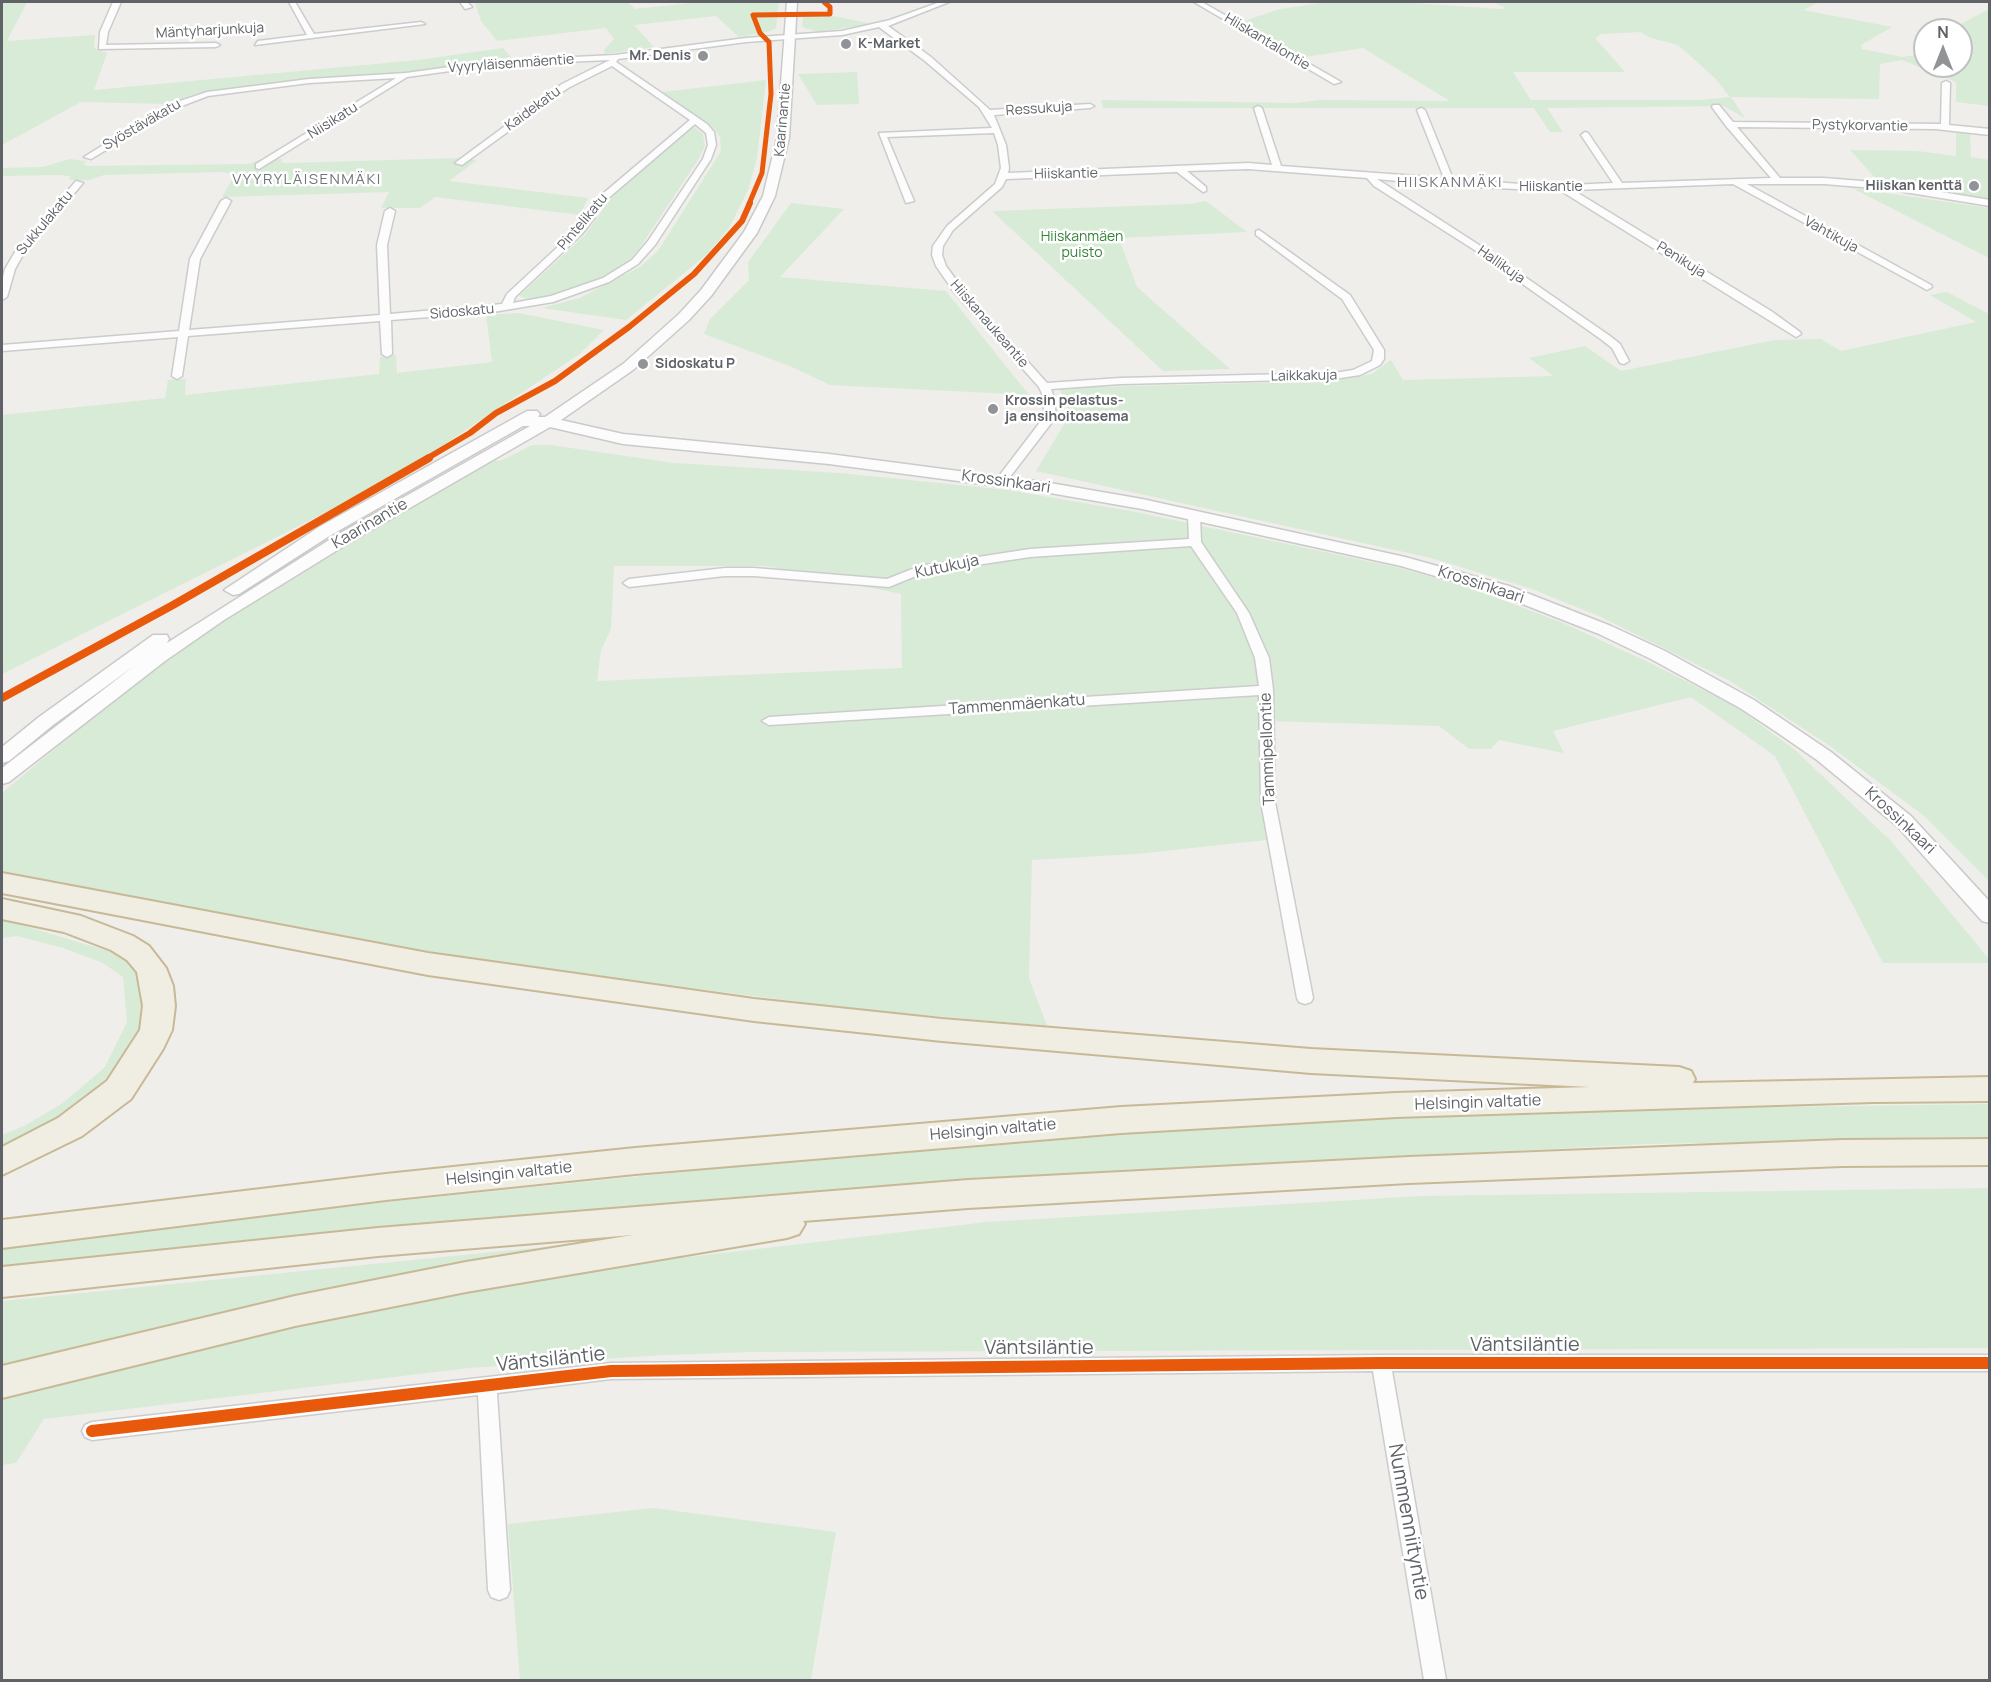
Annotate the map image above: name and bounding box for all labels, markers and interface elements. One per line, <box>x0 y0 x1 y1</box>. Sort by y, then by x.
street label: Hiiskantalontie <box>1221 10 1313 74</box>
north arrow <box>1913 18 1973 78</box>
street label: Mäntyharjunkuja <box>155 20 265 42</box>
text: N <box>1937 21 1949 43</box>
place label: K-Market <box>858 36 920 52</box>
marker: K-Market <box>839 37 853 51</box>
place label: Mr. Denis <box>629 48 691 64</box>
marker: Mr. Denis <box>696 49 710 63</box>
street label: Vyyryläisenmäentie <box>447 51 575 77</box>
street label: Kaidekatu <box>502 83 564 135</box>
street label: Kaarinantie <box>771 83 795 157</box>
street label: Syöstäväkatu <box>100 96 184 154</box>
street label: Ressukuja <box>1005 98 1073 120</box>
street label: Niisikatu <box>305 99 361 143</box>
street label: Pystykorvantie <box>1812 117 1908 135</box>
street label: Hiiskantie <box>1034 165 1098 183</box>
district label: VYYRYLÄISENMÄKI <box>232 171 382 189</box>
district label: HIISKANMÄKI <box>1397 174 1503 192</box>
place label: Hiiskan kenttä <box>1866 178 1962 194</box>
street label: Hiiskantie <box>1519 179 1583 195</box>
marker: Hiiskan kenttä <box>1967 179 1981 193</box>
street label: Sukkulakatu <box>13 187 77 259</box>
street label: Pintelikatu <box>554 190 612 254</box>
street label: Vahtikuja <box>1801 213 1861 257</box>
park label: Hiiskanmäen puisto <box>1041 229 1123 262</box>
street label: Penikuja <box>1653 238 1709 282</box>
street label: Hallikuja <box>1474 243 1528 287</box>
street label: Hiiskanaukeantie <box>946 277 1032 371</box>
street label: Sidoskatu <box>429 301 495 323</box>
place label: Sidoskatu P <box>655 356 735 372</box>
marker: Sidoskatu P <box>636 357 650 371</box>
street label: Laikkakuja <box>1271 367 1337 385</box>
place label: Krossin pelastus- ja ensihoitoasema <box>1005 393 1129 425</box>
marker: Krossin pelastus- ja ensihoitoasema <box>986 402 1000 416</box>
street label: Krossinkaari <box>960 466 1052 498</box>
street label: Kaarinantie <box>329 495 411 553</box>
street label: Kutukuja <box>913 551 981 583</box>
street label: Krossinkaari <box>1435 562 1527 608</box>
street label: Tammenmäenkatu <box>948 691 1086 719</box>
street label: Tammipellontie <box>1256 692 1280 806</box>
street label: Krossinkaari <box>1861 783 1939 859</box>
street label: Helsingin valtatie <box>1414 1091 1542 1115</box>
street label: Helsingin valtatie <box>929 1115 1057 1145</box>
street label: Helsingin valtatie <box>445 1158 573 1190</box>
street label: Väntsiläntie <box>1470 1333 1580 1357</box>
street label: Väntsiläntie <box>984 1336 1094 1360</box>
street label: Väntsiläntie <box>495 1342 607 1378</box>
street label: Nummenniityntie <box>1382 1442 1434 1602</box>

